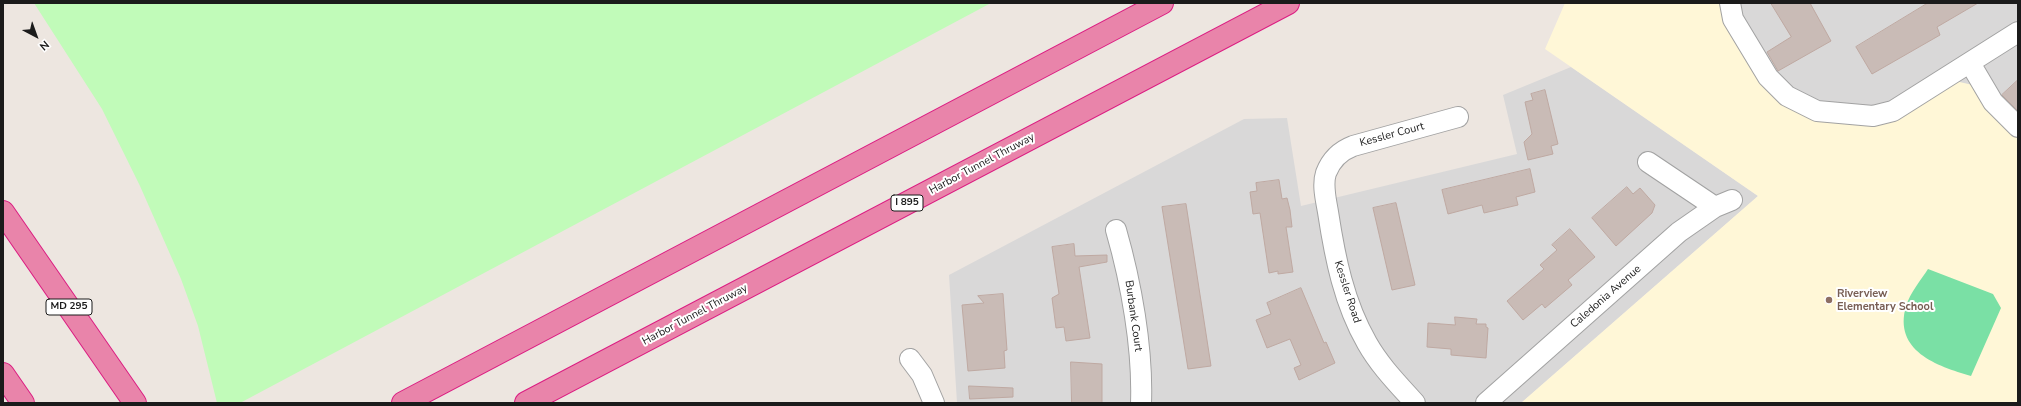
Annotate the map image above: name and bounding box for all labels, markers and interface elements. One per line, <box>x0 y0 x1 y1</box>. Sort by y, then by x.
north arrow <box>16 16 56 56</box>
text: N <box>36 37 52 54</box>
street label: Kessler Court <box>1358 120 1426 150</box>
street label: Harbor Tunnel Thruway <box>927 131 1037 197</box>
road number: I 895 <box>891 195 923 211</box>
street label: Kessler Road <box>1331 259 1363 325</box>
street label: Caledonia Avenue <box>1568 263 1644 331</box>
street label: Burbank Court <box>1121 280 1145 352</box>
street label: Harbor Tunnel Thruway <box>640 282 750 348</box>
place label: Riverview Elementary School <box>1837 287 1933 313</box>
marker: Riverview Elementary School <box>1824 295 1834 305</box>
road number: MD 295 <box>46 299 92 315</box>

